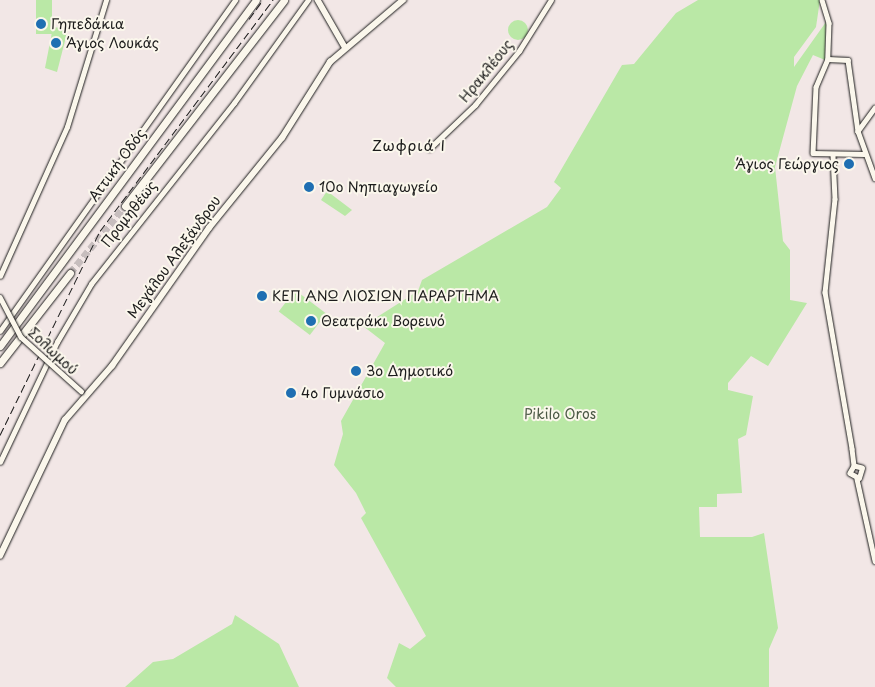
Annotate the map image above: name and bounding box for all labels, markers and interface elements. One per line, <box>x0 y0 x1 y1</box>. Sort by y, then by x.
place label: Γηπεδάκια <box>51 16 124 32</box>
marker: Γηπεδάκια <box>35 18 47 30</box>
place label: Άγιος Λουκάς <box>66 35 159 51</box>
street label: Ηρακλέους <box>456 36 516 106</box>
marker: Άγιος Λουκάς <box>50 37 62 49</box>
street label: Αττική Οδός <box>85 125 149 205</box>
district label: Ζωφριά Ι <box>370 136 448 154</box>
place label: Άγιος Γεώργιος <box>735 156 839 172</box>
marker: Άγιος Γεώργιος <box>843 158 855 170</box>
street label: Προμηθέως <box>98 177 160 251</box>
place label: 10ο Νηπιαγωγείο <box>319 179 439 195</box>
marker: 10ο Νηπιαγωγείο <box>303 181 315 193</box>
street label: Μεγάλου Αλεξάνδρου <box>124 192 224 322</box>
place label: ΚΕΠ ΑΝΩ ΛΙΟΣΙΩΝ ΠΑΡΑΡΤΗΜΑ <box>272 288 499 304</box>
marker: ΚΕΠ ΑΝΩ ΛΙΟΣΙΩΝ ΠΑΡΑΡΤΗΜΑ <box>256 290 268 302</box>
place label: Θεατράκι Βορεινό <box>321 313 445 329</box>
marker: Θεατράκι Βορεινό <box>305 315 317 327</box>
street label: Σολωμού <box>25 324 81 378</box>
place label: 3ο Δημοτικό <box>366 363 453 379</box>
marker: 3ο Δημοτικό <box>350 365 362 377</box>
place label: 4ο Γυμνάσιο <box>301 385 384 401</box>
marker: 4ο Γυμνάσιο <box>285 387 297 399</box>
park label: Pikilo Oros <box>524 406 596 422</box>

